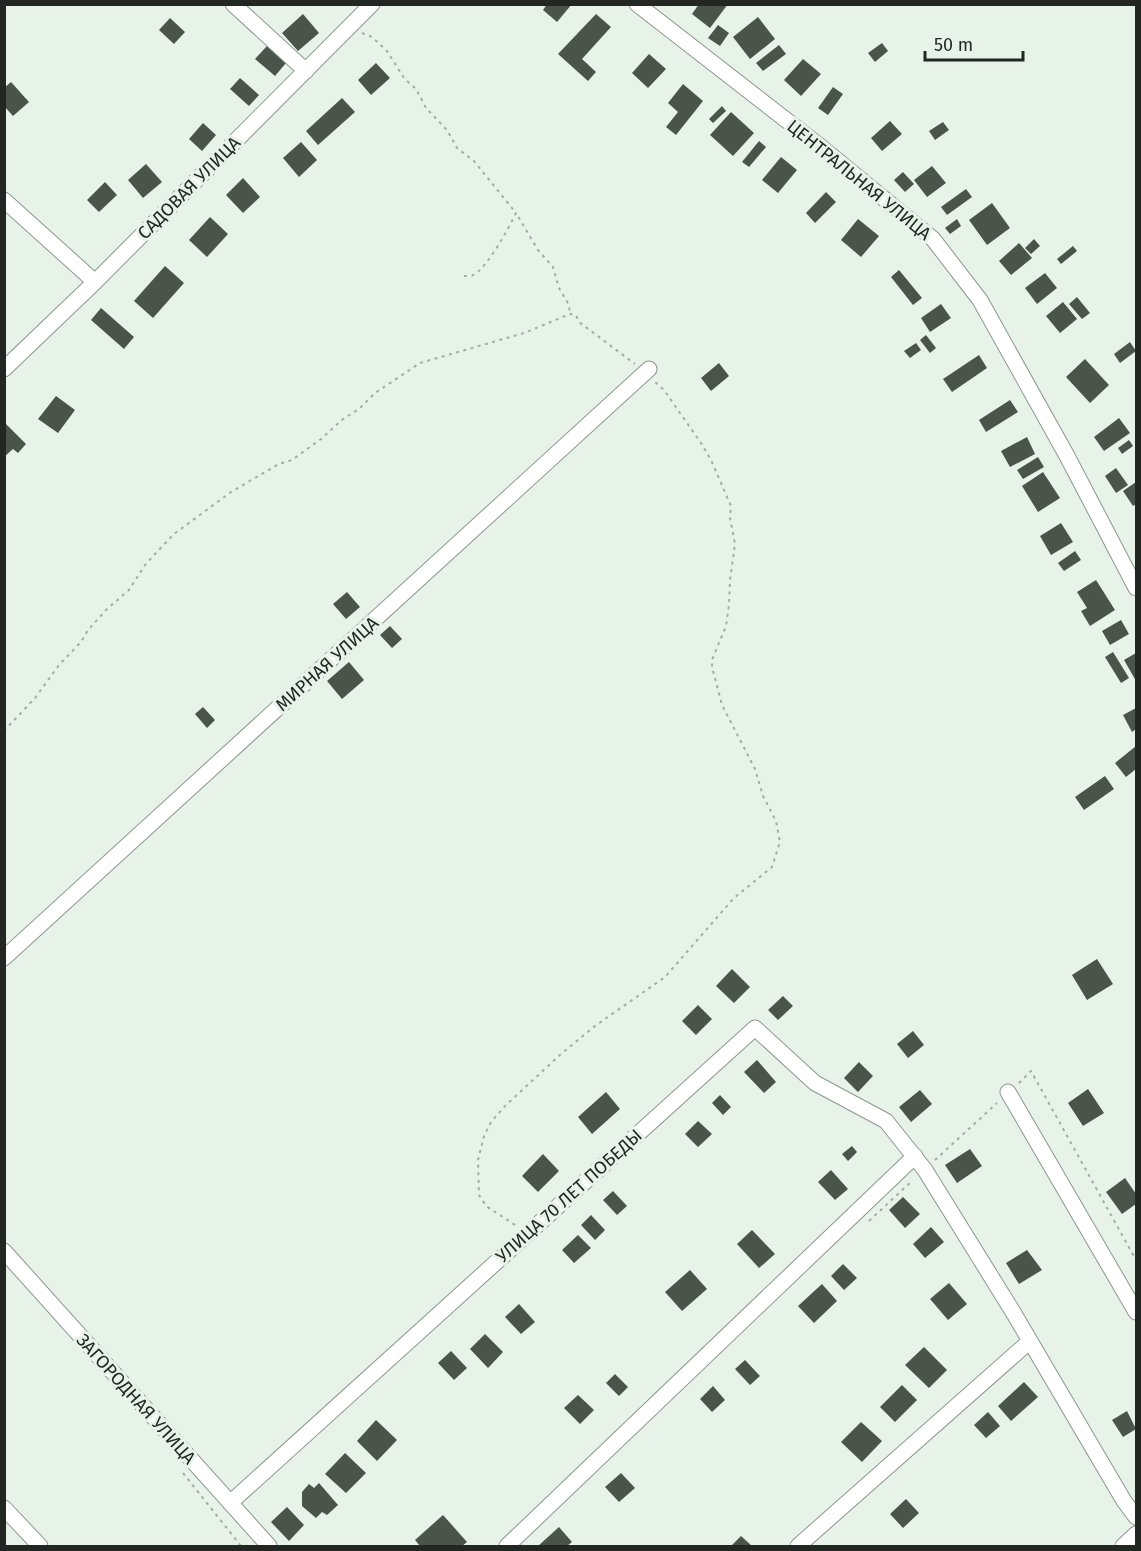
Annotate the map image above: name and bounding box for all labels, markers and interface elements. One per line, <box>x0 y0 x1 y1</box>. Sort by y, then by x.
scale bar <box>925 24 1022 62</box>
text: 50 m <box>934 34 973 56</box>
street label: ЦЕНТРАЛЬНАЯ УЛИЦА <box>783 115 936 245</box>
street label: САДОВАЯ УЛИЦА <box>133 132 245 244</box>
street label: МИРНАЯ УЛИЦА <box>271 612 383 716</box>
street label: УЛИЦА 70 ЛЕТ ПОБЕДЫ <box>491 1125 647 1267</box>
street label: ЗАГОРОДНАЯ УЛИЦА <box>72 1329 201 1469</box>

